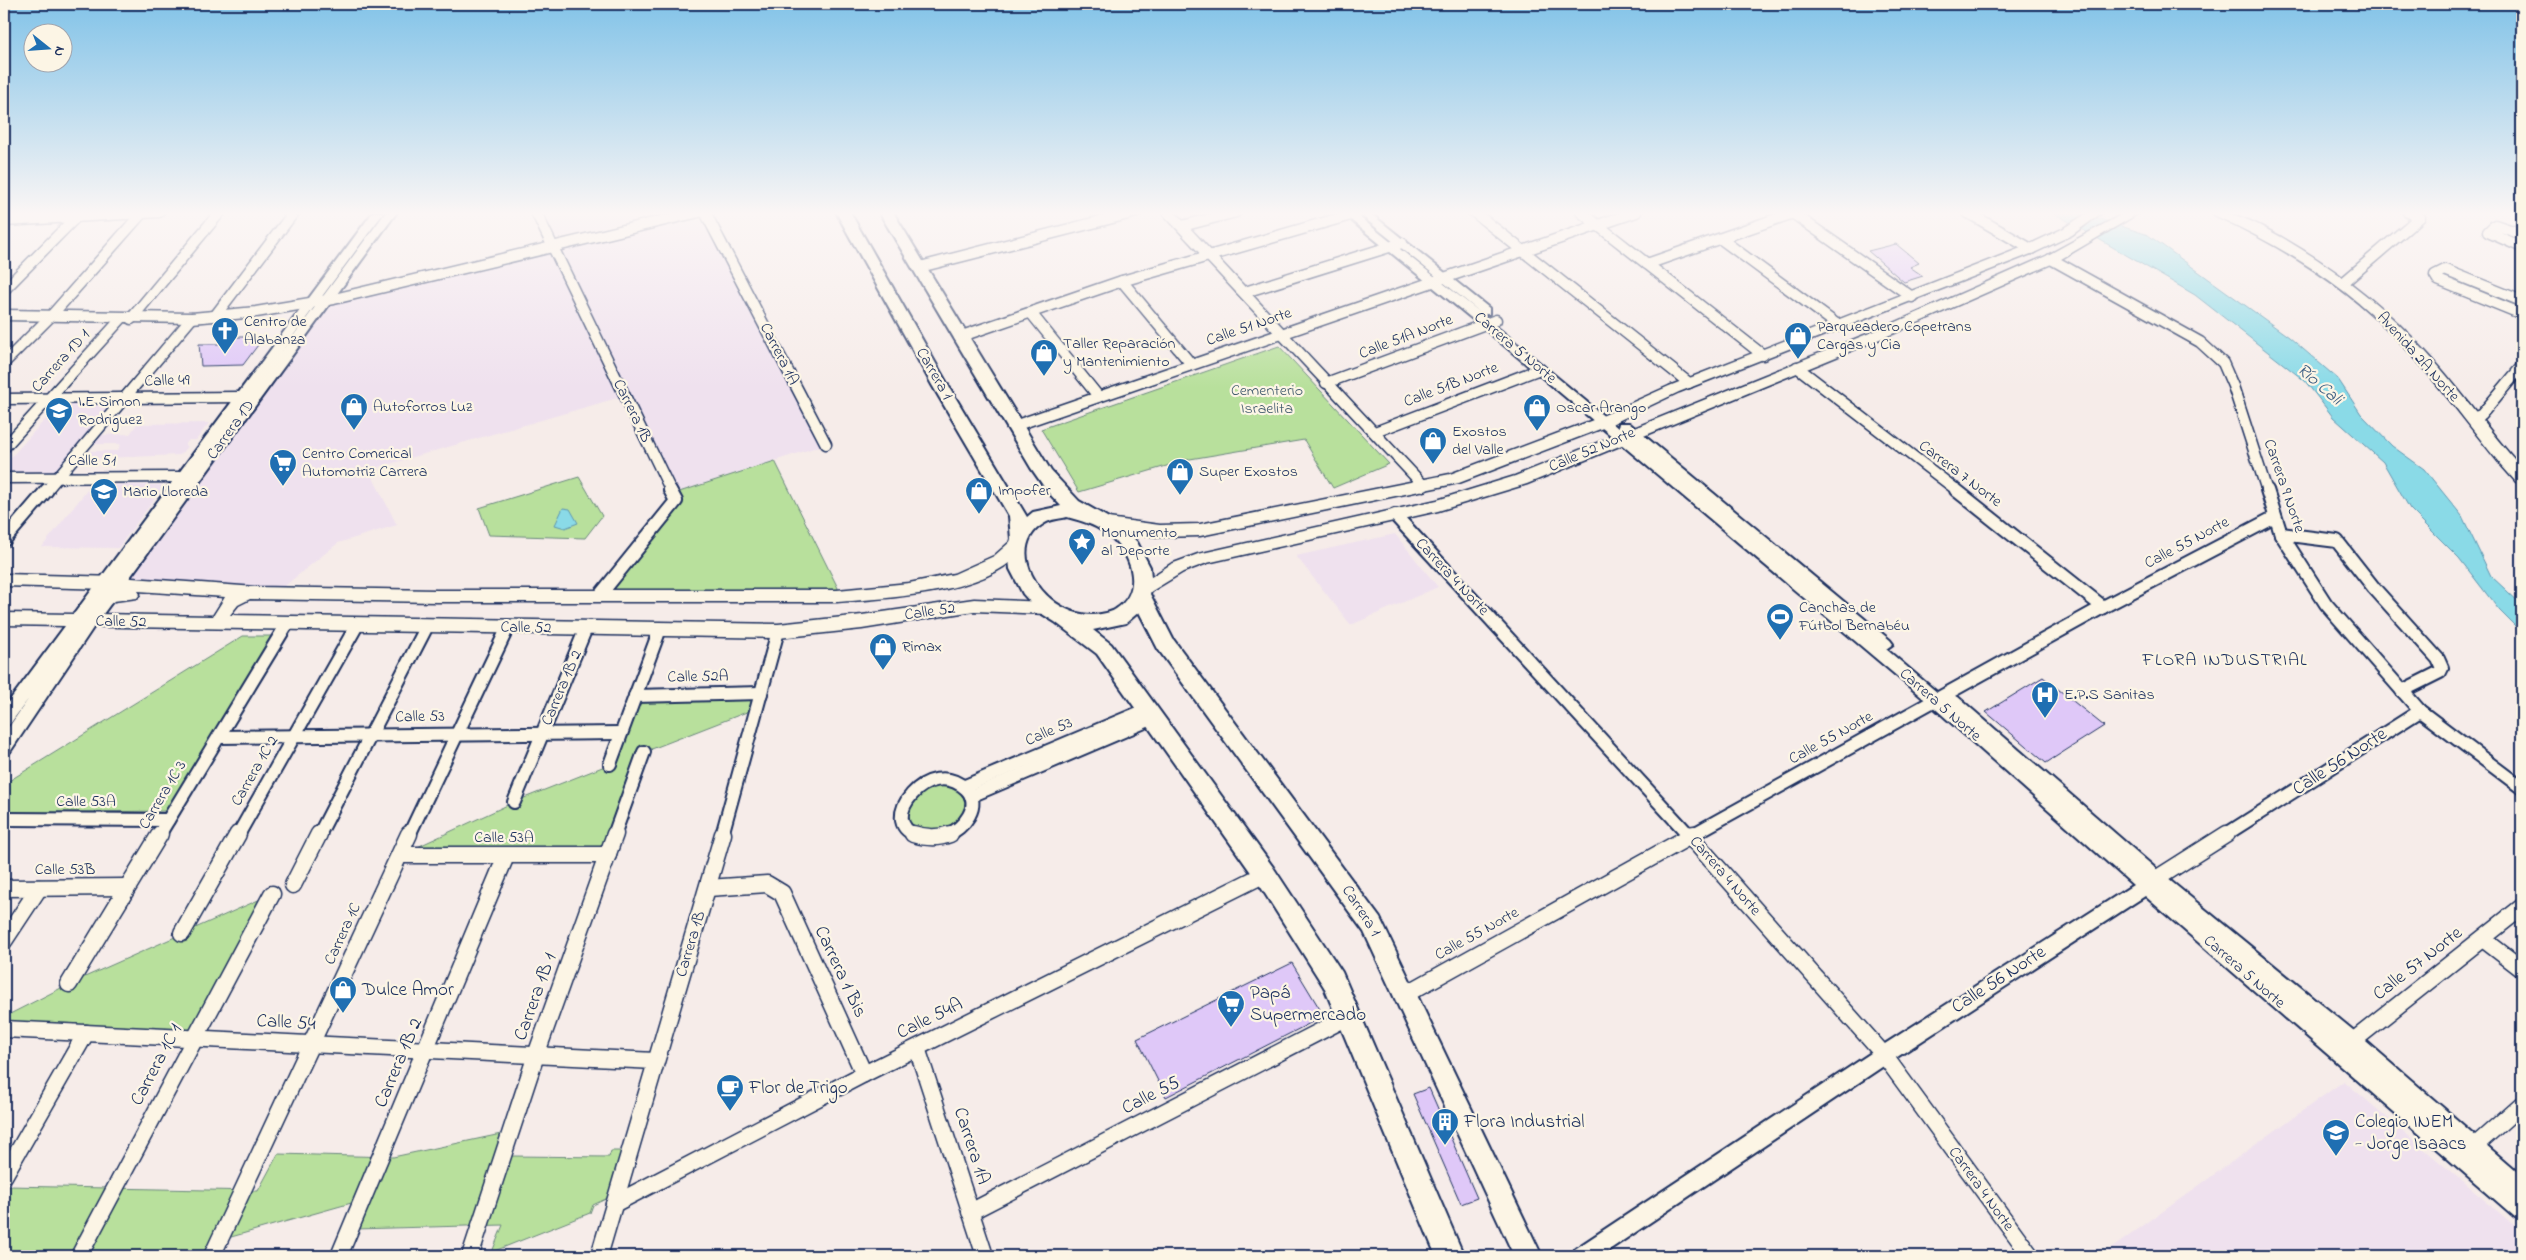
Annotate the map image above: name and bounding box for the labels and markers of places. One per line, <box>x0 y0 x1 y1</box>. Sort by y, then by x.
place label: Centro de Alabanza <box>244 310 307 352</box>
place label: Parqueadero Copetrans Cargas y Cia <box>1817 315 1972 357</box>
church icon: Centro de Alabanza <box>210 316 240 355</box>
shop icon: Parqueadero Copetrans Cargas y Cia <box>1783 321 1813 360</box>
place label: Taller Reparación y Mantenimiento <box>1063 332 1176 374</box>
shop icon: Taller Reparación y Mantenimiento <box>1029 338 1059 377</box>
place label: I.E Simon Rodriguez <box>78 390 142 432</box>
shop icon: Autoforros Luz <box>339 392 369 431</box>
shop icon: Oscar Arango <box>1522 393 1552 432</box>
place label: Autoforros Luz <box>373 395 473 419</box>
school or university icon: I.E Simon Rodriguez <box>44 396 74 435</box>
place label: Oscar Arango <box>1556 396 1646 420</box>
place label: Exostos del Valle <box>1452 420 1507 462</box>
shop icon: Exostos del Valle <box>1418 426 1448 465</box>
place label: Centro Comerical Automotriz Carrera <box>302 442 427 484</box>
supermarket icon: Centro Comerical Automotriz Carrera <box>268 448 298 487</box>
shop icon: Super Exostos <box>1165 457 1195 496</box>
place label: Super Exostos <box>1199 460 1298 484</box>
shop icon: Impofer <box>964 476 994 515</box>
school or university icon: Mario Lloreda <box>89 477 119 516</box>
place label: Impofer <box>998 479 1051 503</box>
place label: Mario Lloreda <box>123 480 208 504</box>
place label: Monumento al Deporte <box>1101 521 1177 563</box>
place icon: Monumento al Deporte <box>1067 527 1097 566</box>
place label: Canchas de Fútbol Bernabéu <box>1798 596 1910 638</box>
sports icon: Canchas de Fútbol Bernabéu <box>1765 602 1795 641</box>
shop icon: Rimax <box>868 632 898 671</box>
place label: Rimax <box>902 635 942 659</box>
hospital icon: E.P.S Sanitas <box>2030 680 2060 719</box>
place label: E.P.S Sanitas <box>2064 683 2155 707</box>
shop icon: Dulce Amor <box>328 975 358 1014</box>
place label: Dulce Amor <box>361 977 454 1004</box>
place label: Papá Supermercado <box>1250 980 1366 1029</box>
supermarket icon: Papá Supermercado <box>1216 989 1246 1028</box>
cafe icon: Flor de Trigo <box>715 1073 745 1112</box>
place label: Flor de Trigo <box>748 1075 848 1104</box>
building icon: Flora Industrial <box>1430 1107 1460 1146</box>
place label: Flora Industrial <box>1463 1109 1584 1136</box>
place label: Colegio INEM - Jorge Isaacs <box>2355 1109 2467 1160</box>
school or university icon: Colegio INEM - Jorge Isaacs <box>2321 1118 2351 1157</box>

